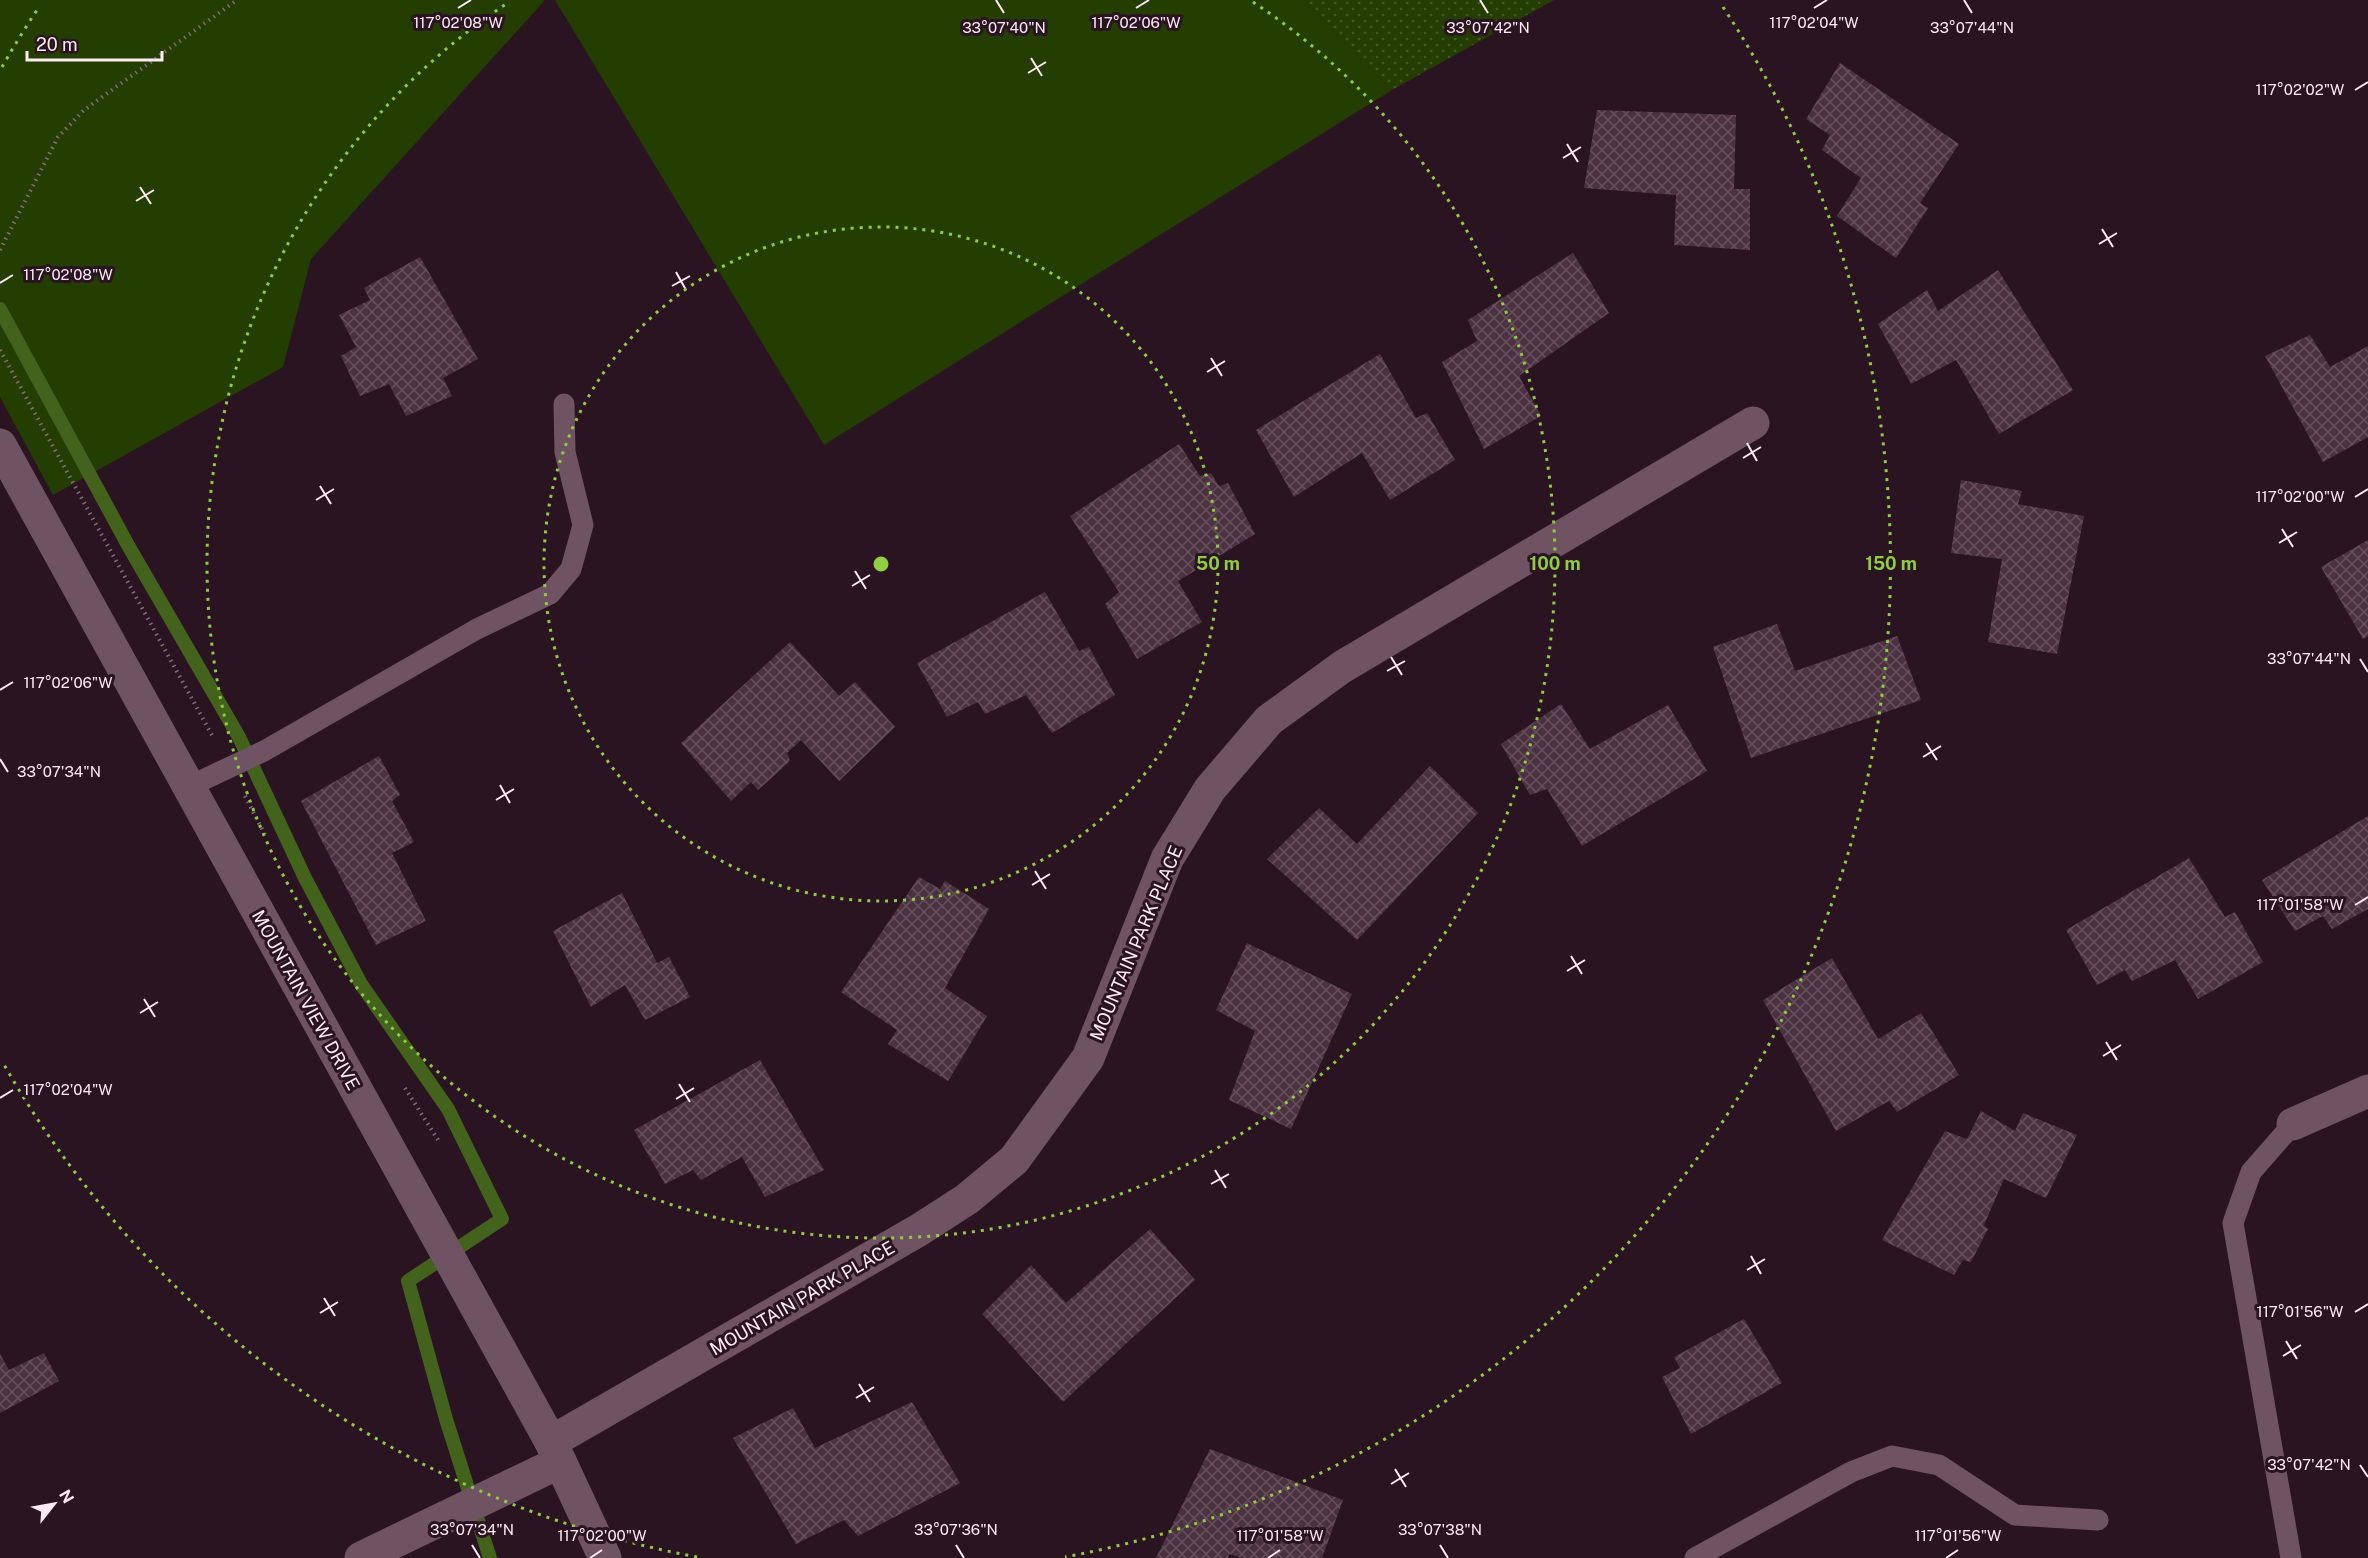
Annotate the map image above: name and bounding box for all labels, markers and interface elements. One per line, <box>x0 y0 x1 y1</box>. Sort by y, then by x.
text: 117°02'08"W <box>413 14 503 31</box>
text: 117°02'06"W <box>1091 14 1181 31</box>
text: 117°02'04"W <box>1769 14 1859 31</box>
text: 33°07'40"N <box>962 19 1046 36</box>
text: 33°07'42"N <box>1446 19 1530 36</box>
text: 33°07'44"N <box>1930 19 2014 36</box>
scale bar <box>27 24 162 62</box>
text: 20 m <box>36 34 78 55</box>
text: 117°02'02"W <box>2256 81 2344 98</box>
text: 117°02'08"W <box>23 266 113 283</box>
text: 117°02'00"W <box>2256 488 2344 505</box>
text: 50 m <box>1196 553 1240 574</box>
text: 100 m <box>1529 553 1581 574</box>
text: 150 m <box>1865 553 1917 574</box>
centre of rings <box>871 554 891 574</box>
text: 33°07'44"N <box>2267 650 2351 667</box>
text: 117°02'06"W <box>23 674 113 691</box>
text: 33°07'34"N <box>17 763 101 780</box>
street label: MOUNTAIN PARK PLACE <box>1085 842 1187 1044</box>
text: 117°01'58"W <box>2256 896 2344 913</box>
street label: MOUNTAIN VIEW DRIVE <box>248 906 364 1094</box>
text: 117°02'04"W <box>23 1081 113 1098</box>
street label: MOUNTAIN PARK PLACE <box>706 1236 898 1360</box>
text: 117°01'56"W <box>2257 1303 2343 1320</box>
text: 33°07'42"N <box>2267 1456 2351 1473</box>
north arrow <box>24 1474 84 1534</box>
text: N <box>55 1486 78 1507</box>
text: 33°07'34"N <box>430 1521 514 1538</box>
text: 33°07'36"N <box>914 1521 998 1538</box>
text: 33°07'38"N <box>1398 1521 1482 1538</box>
text: 117°02'00"W <box>558 1527 646 1544</box>
text: 117°01'58"W <box>1236 1527 1324 1544</box>
text: 117°01'56"W <box>1915 1527 2001 1544</box>

